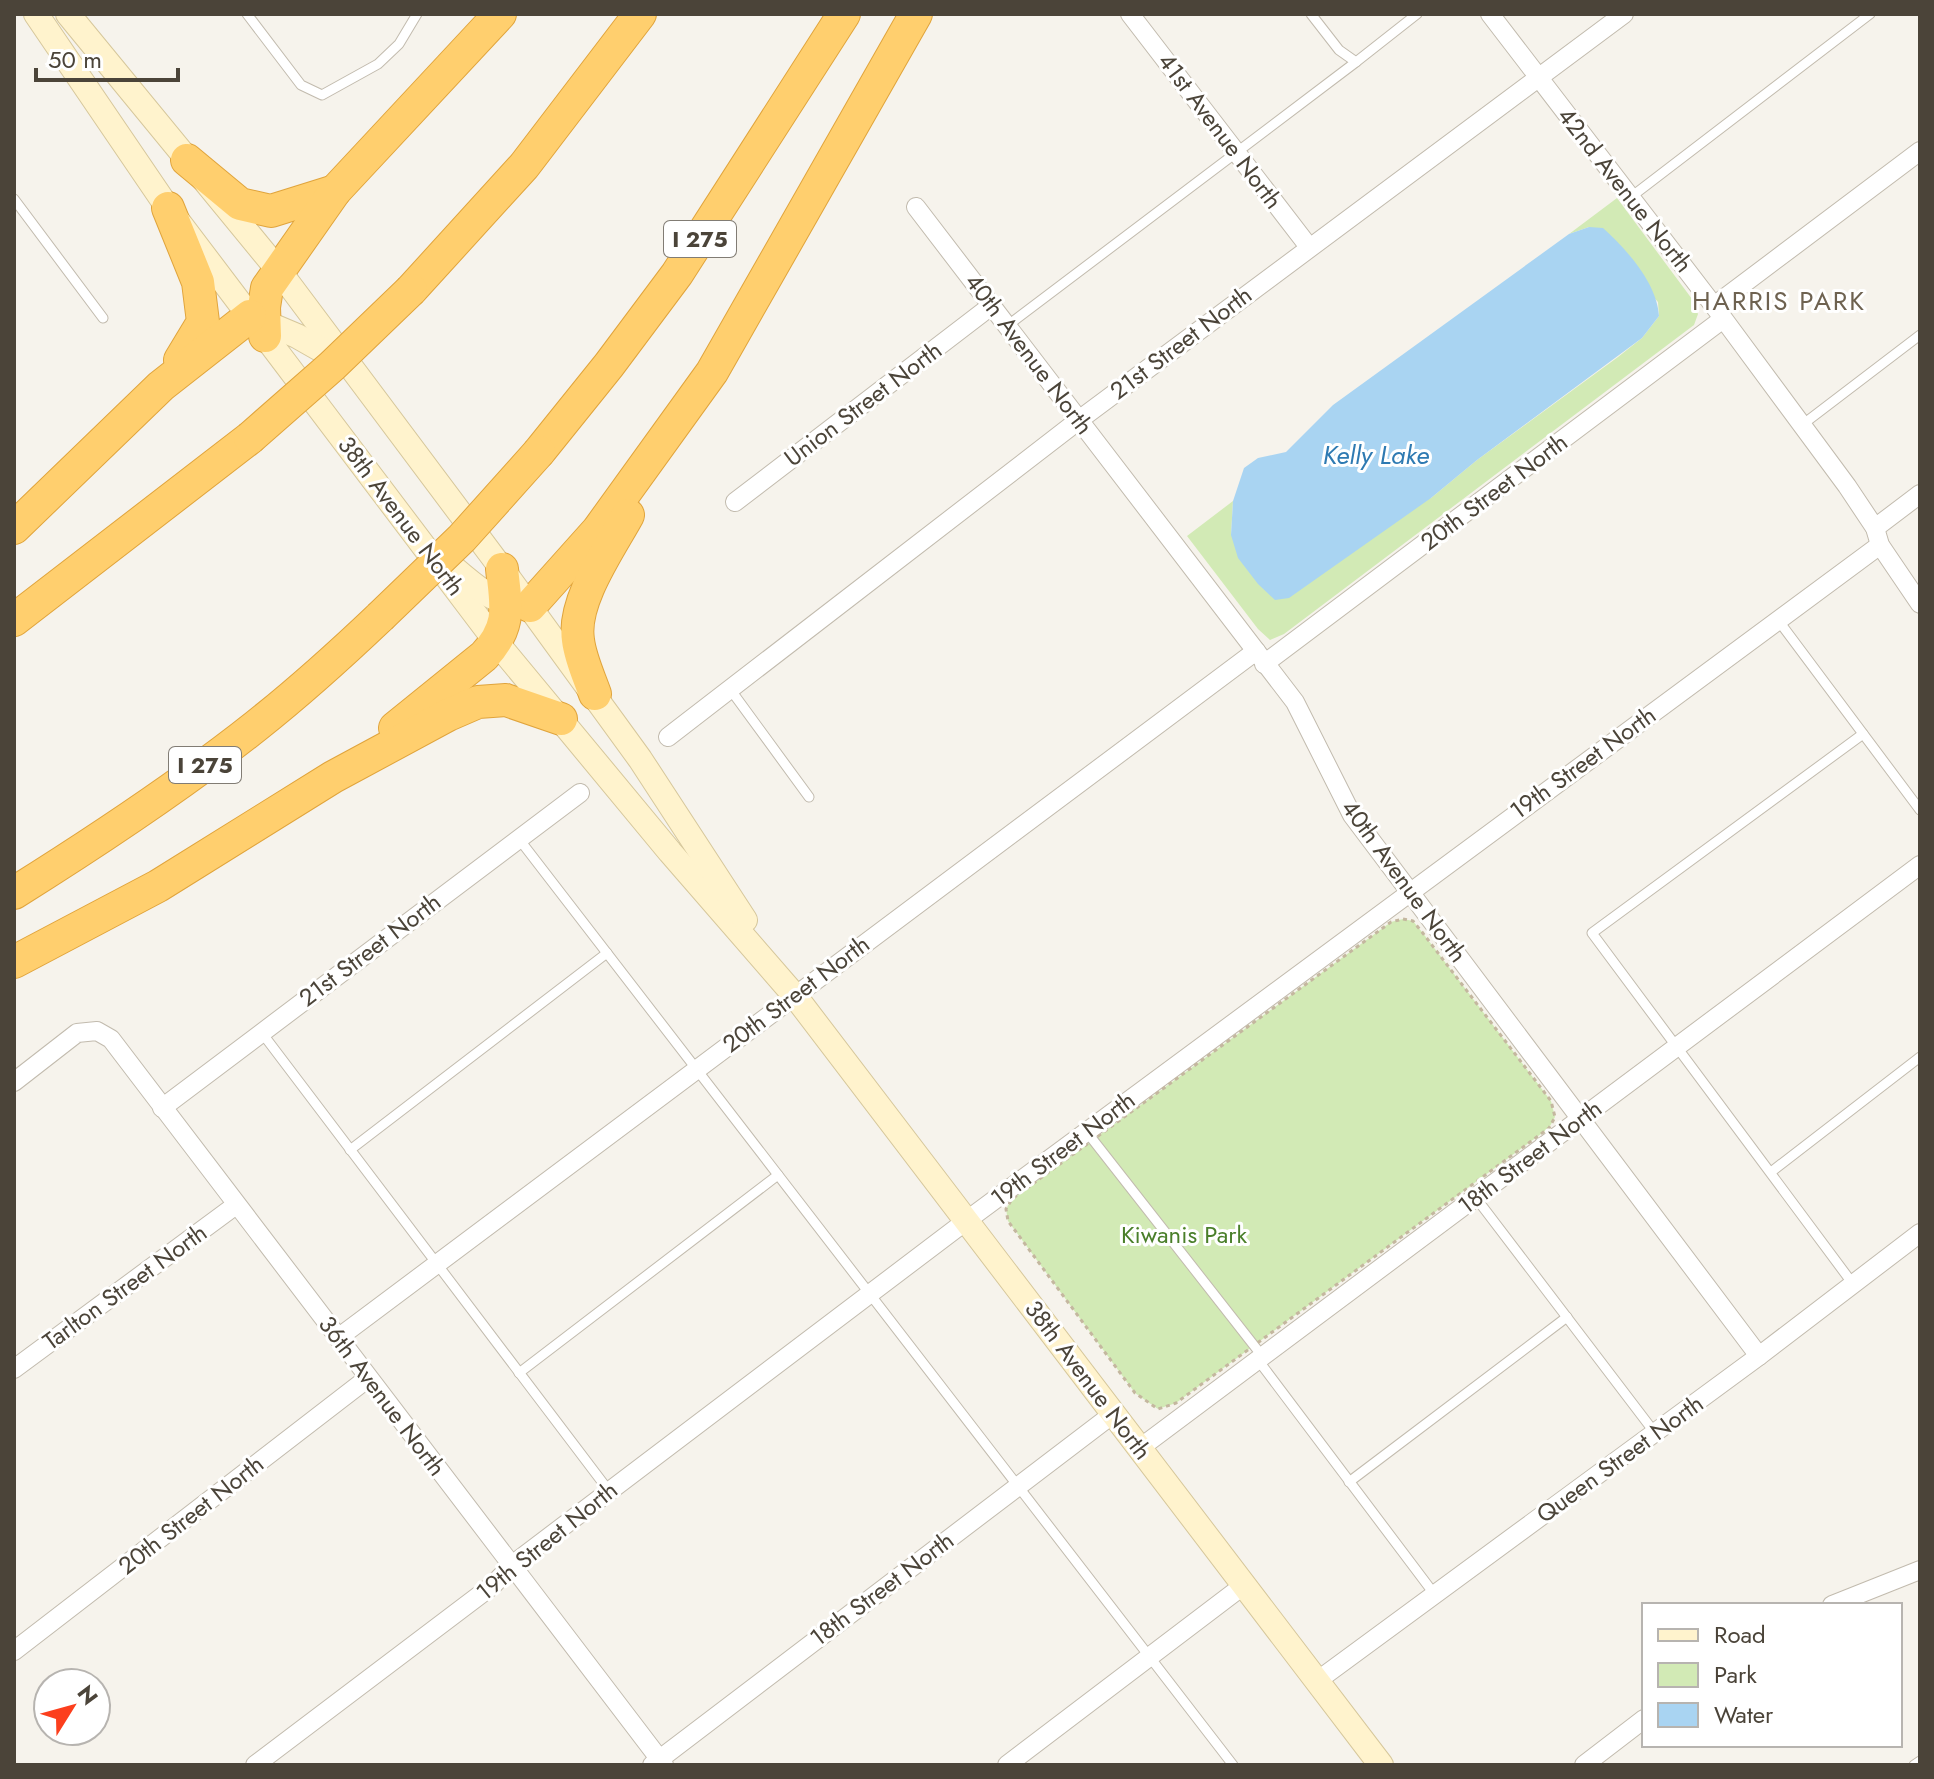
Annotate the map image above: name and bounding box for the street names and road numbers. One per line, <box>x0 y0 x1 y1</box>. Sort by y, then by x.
street label: 41st Avenue North <box>1150 45 1291 216</box>
street label: 42nd Avenue North <box>1550 100 1701 280</box>
road number: I 275 <box>664 221 736 257</box>
street label: 40th Avenue North <box>957 266 1102 442</box>
street label: 21st Street North <box>1102 278 1259 408</box>
street label: Union Street North <box>776 333 949 475</box>
street label: 20th Street North <box>1413 425 1575 559</box>
street label: 38th Avenue North <box>330 428 473 603</box>
street label: 19th Street North <box>1502 698 1663 828</box>
road number: I 275 <box>169 747 241 783</box>
street label: 40th Avenue North <box>1333 792 1476 970</box>
street label: 21st Street North <box>291 885 448 1015</box>
street label: 20th Street North <box>715 927 877 1061</box>
street label: 19th Street North <box>983 1083 1142 1215</box>
street label: 18th Street North <box>1450 1091 1609 1222</box>
street label: Tarlton Street North <box>35 1215 214 1358</box>
street label: 38th Avenue North <box>1017 1292 1160 1467</box>
street label: 36th Avenue North <box>310 1308 454 1483</box>
street label: Queen Street North <box>1529 1386 1710 1531</box>
street label: 20th Street North <box>110 1447 271 1583</box>
street label: 19th Street North <box>468 1473 625 1609</box>
street label: 18th Street North <box>802 1523 961 1654</box>

